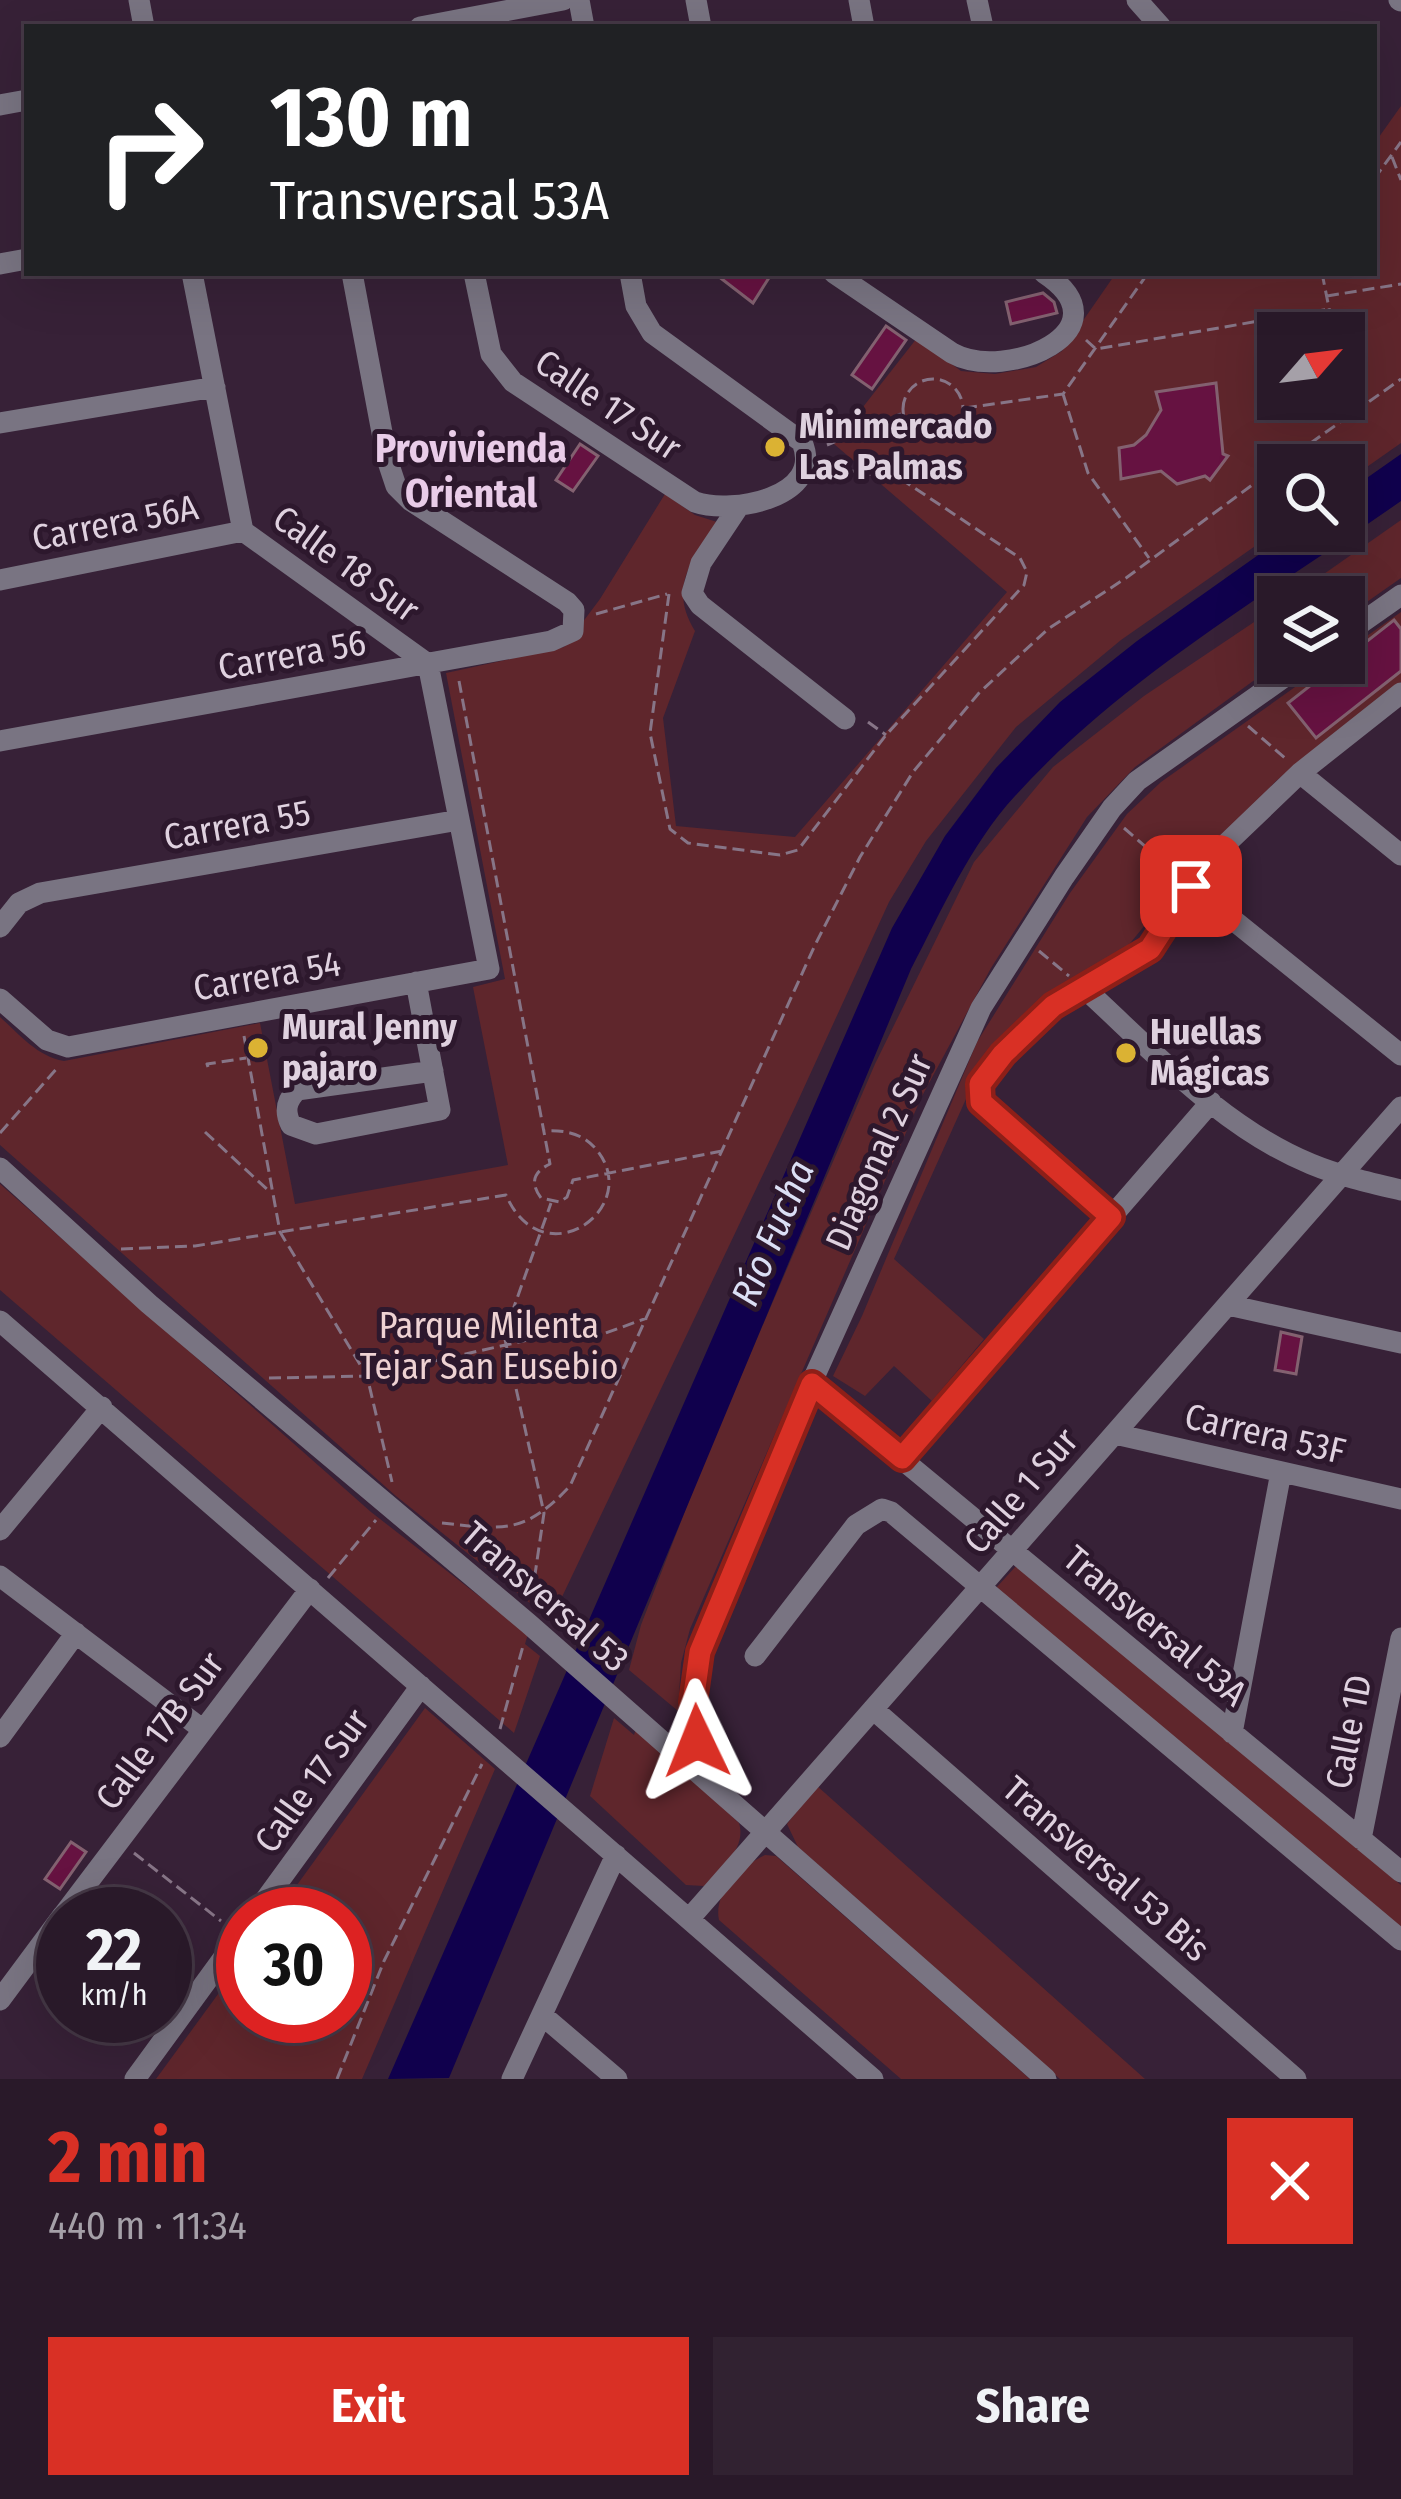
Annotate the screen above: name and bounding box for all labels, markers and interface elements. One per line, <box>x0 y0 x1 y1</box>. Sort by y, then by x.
text: 130 m <box>270 67 473 168</box>
icon: right <box>72 72 228 228</box>
text: Transversal 53A <box>270 169 609 233</box>
north arrow <box>1257 312 1365 420</box>
map controls <box>1257 312 1365 684</box>
street label: Calle 17 Sur <box>527 340 690 470</box>
place label: Minimercado Las Palmas <box>799 404 992 489</box>
district label: Provivienda Oriental <box>375 426 567 517</box>
marker: Minimercado Las Palmas <box>762 434 788 460</box>
button: search <box>1257 444 1365 552</box>
street label: Carrera 56A <box>28 485 202 561</box>
street label: Calle 18 Sur <box>264 496 428 632</box>
button: layers <box>1257 576 1365 684</box>
street label: Carrera 56 <box>215 620 369 690</box>
street label: Carrera 55 <box>160 790 314 860</box>
pin <box>1140 835 1242 937</box>
icon: arrive <box>1158 853 1224 919</box>
street label: Carrera 54 <box>190 941 344 1011</box>
place label: Mural Jenny pajaro <box>282 1005 458 1090</box>
place label: Huellas Mágicas <box>1150 1010 1270 1095</box>
marker: Mural Jenny pajaro <box>245 1035 271 1061</box>
marker: Huellas Mágicas <box>1113 1040 1139 1066</box>
street label: Diagonal 2 Sur <box>816 1047 942 1257</box>
water label: Río Fucha <box>722 1153 824 1313</box>
park label: Parque Milenta Tejar San Eusebio <box>360 1304 618 1389</box>
street label: Carrera 53F <box>1180 1394 1350 1474</box>
street label: Calle 1 Sur <box>955 1419 1088 1563</box>
street label: Transversal 53 <box>452 1512 638 1682</box>
street label: Transversal 53A <box>1054 1536 1256 1716</box>
street label: Calle 17B Sur <box>86 1643 234 1819</box>
street label: Calle 1D <box>1316 1671 1382 1793</box>
position arrow <box>634 1678 760 1804</box>
street label: Calle 17 Sur <box>245 1700 379 1861</box>
street label: Transversal 53 Bis <box>994 1767 1218 1971</box>
speed limit sign: 30 <box>216 1887 372 2043</box>
text: 22 <box>86 1914 142 1986</box>
text: km/h <box>81 1977 147 2013</box>
text: 2 min <box>48 2115 208 2201</box>
button: close <box>1227 2118 1353 2244</box>
text: 440 m · 11:34 <box>48 2203 247 2249</box>
button: Exit <box>48 2337 689 2475</box>
button: Share <box>713 2337 1353 2475</box>

